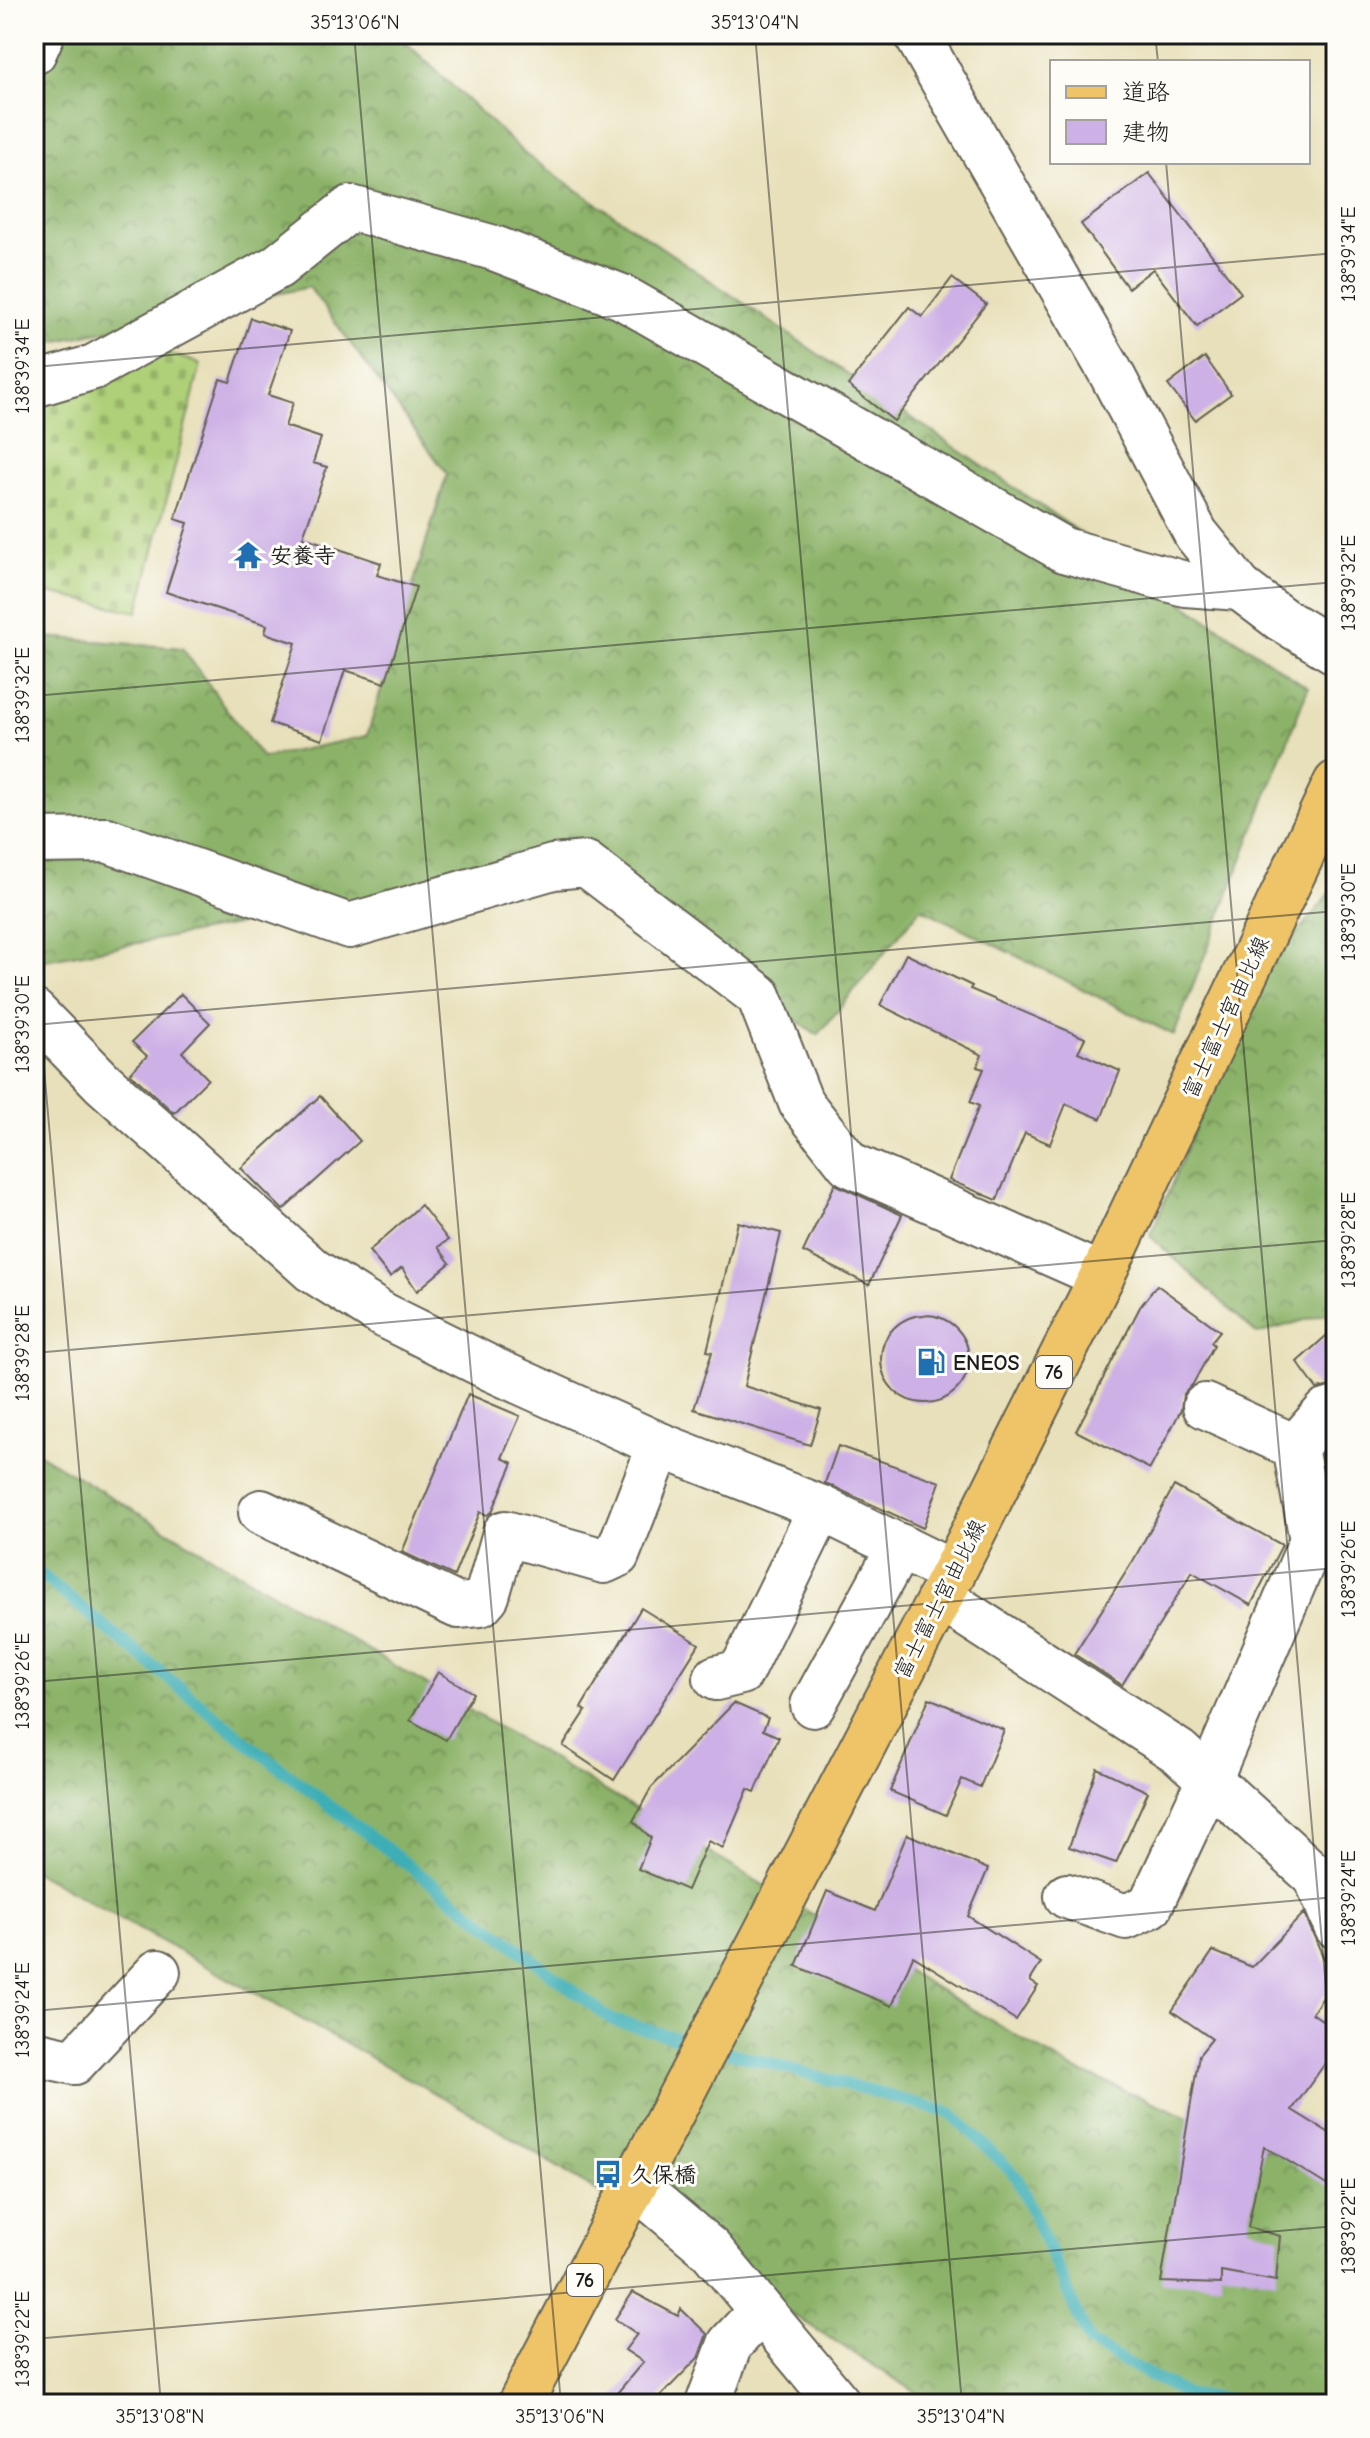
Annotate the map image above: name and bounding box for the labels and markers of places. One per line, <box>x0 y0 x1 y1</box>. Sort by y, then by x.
temple icon: 安養寺 <box>233 540 263 570</box>
place label: 安養寺 <box>270 543 336 569</box>
fuel station icon: ENEOS <box>916 1347 946 1377</box>
place label: ENEOS <box>953 1350 1019 1376</box>
bus stop icon: 久保橋 <box>593 2159 623 2189</box>
place label: 久保橋 <box>630 2162 696 2188</box>

